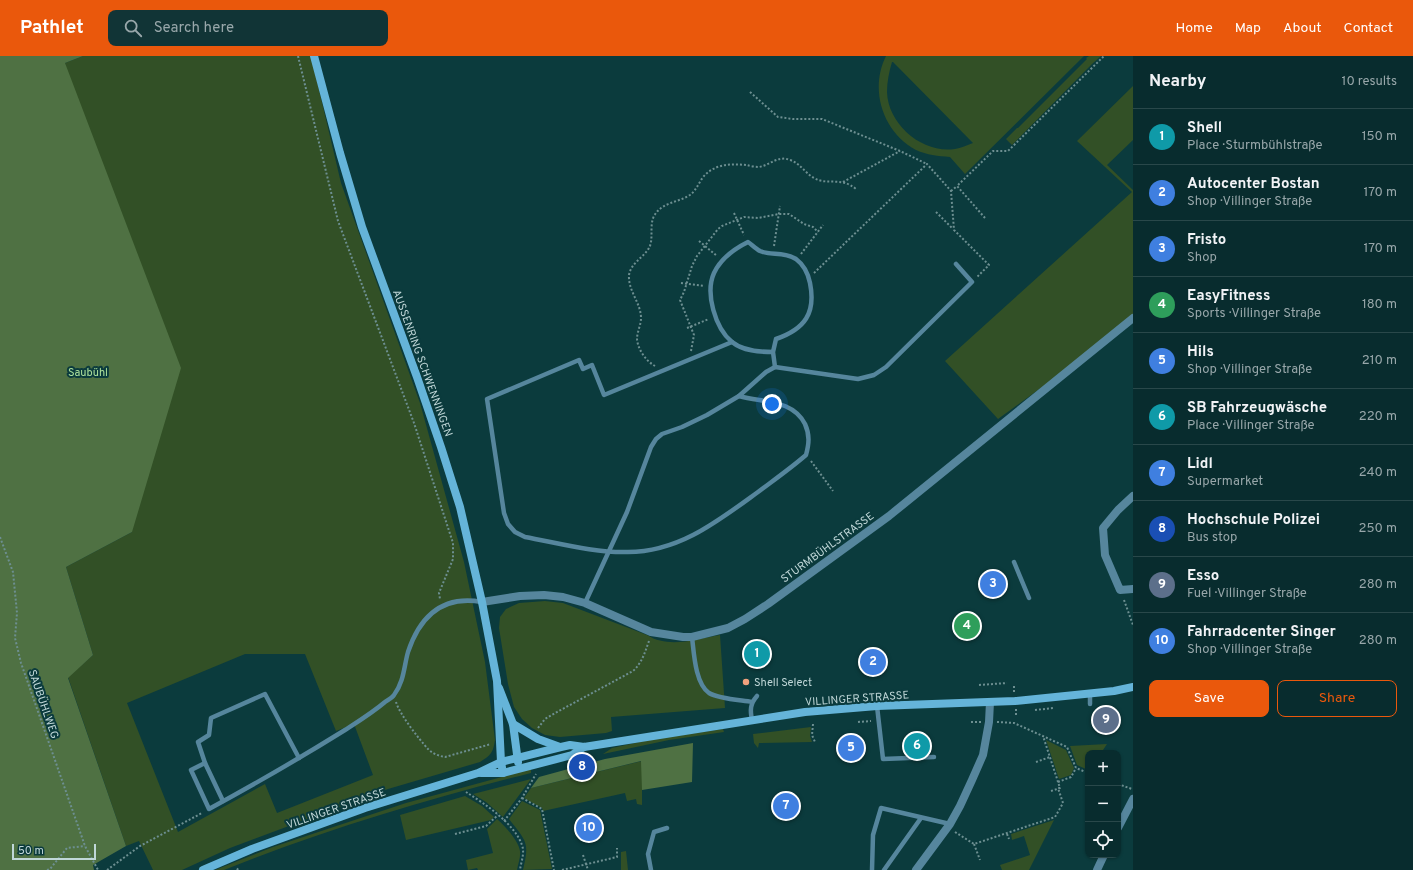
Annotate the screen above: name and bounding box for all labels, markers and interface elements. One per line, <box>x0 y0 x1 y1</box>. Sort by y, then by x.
search box <box>108 10 388 46</box>
text: Pathlet <box>20 16 84 40</box>
icon: search <box>122 17 144 39</box>
text: Search here <box>154 19 234 38</box>
text: Home <box>1176 20 1213 37</box>
text: Map <box>1235 20 1261 37</box>
text: About <box>1283 20 1322 37</box>
text: Contact <box>1344 20 1393 37</box>
text: Nearby <box>1149 71 1206 93</box>
text: 10 results <box>1342 74 1397 90</box>
text: Shell <box>1187 119 1222 138</box>
text: 1 <box>1159 129 1165 145</box>
text: 150 m <box>1362 129 1397 145</box>
text: Place · Sturmbühlstraße <box>1187 138 1323 154</box>
text: Autocenter Bostan <box>1187 175 1320 194</box>
text: 2 <box>1158 185 1166 201</box>
text: 170 m <box>1363 185 1397 201</box>
text: Shop · Villinger Straße <box>1187 194 1312 210</box>
text: Fristo <box>1187 231 1226 250</box>
text: 3 <box>1158 241 1166 257</box>
text: 170 m <box>1363 241 1397 257</box>
text: Shop <box>1187 250 1217 266</box>
text: EasyFitness <box>1187 287 1270 306</box>
street label: AUSSENRING SCHWENNINGEN <box>389 288 455 439</box>
text: 4 <box>1158 297 1166 313</box>
text: 180 m <box>1362 297 1397 313</box>
text: Sports · Villinger Straße <box>1187 306 1321 322</box>
text: Hils <box>1187 343 1214 362</box>
text: 5 <box>1158 353 1166 369</box>
text: 210 m <box>1362 353 1397 369</box>
text: Shop · Villinger Straße <box>1187 362 1312 378</box>
park label: Saubühl <box>68 366 108 380</box>
your location <box>762 394 782 414</box>
text: SB Fahrzeugwäsche <box>1187 399 1327 418</box>
text: 6 <box>1158 409 1166 425</box>
text: 220 m <box>1359 409 1397 425</box>
text: Place · Villinger Straße <box>1187 418 1315 434</box>
text: Lidl <box>1187 455 1213 474</box>
text: 7 <box>1159 465 1165 481</box>
text: 240 m <box>1359 465 1397 481</box>
text: Supermarket <box>1187 474 1263 490</box>
street label: STURMBÜHLSTRASSE <box>778 509 877 586</box>
text: Hochschule Polizei <box>1187 511 1320 530</box>
text: 8 <box>1158 521 1166 537</box>
text: 250 m <box>1359 521 1397 537</box>
text: Bus stop <box>1187 530 1237 546</box>
text: Esso <box>1187 567 1219 586</box>
pin: 3 <box>980 569 1006 599</box>
text: 9 <box>1158 577 1166 593</box>
text: 280 m <box>1359 577 1397 593</box>
text: Fuel · Villinger Straße <box>1187 586 1307 602</box>
pin: 4 <box>954 611 980 641</box>
text: Fahrradcenter Singer <box>1187 623 1336 642</box>
text: 10 <box>1155 633 1169 649</box>
text: 280 m <box>1359 633 1397 649</box>
pin: 1 <box>744 639 770 669</box>
text: Shop · Villinger Straße <box>1187 642 1312 658</box>
pin: 2 <box>860 647 886 677</box>
street label: SAUBÜHLWEG <box>25 668 62 741</box>
place label: Shell Select <box>754 676 812 690</box>
marker: Shell Select <box>741 677 751 687</box>
button: Save <box>1149 680 1269 717</box>
button: Share <box>1277 680 1397 717</box>
street label: VILLINGER STRASSE <box>805 688 910 710</box>
pin: 9 <box>1093 705 1119 735</box>
pin: 6 <box>904 731 930 761</box>
pin: 5 <box>838 733 864 763</box>
map controls <box>1085 750 1121 858</box>
button: + <box>1085 750 1121 786</box>
pin: 8 <box>569 752 595 782</box>
street label: VILLINGER STRASSE <box>285 785 388 833</box>
button: − <box>1085 786 1121 822</box>
pin: 7 <box>773 791 799 821</box>
pin: 10 <box>576 813 602 843</box>
button: locate <box>1085 822 1121 858</box>
scale bar <box>12 842 96 861</box>
text: 50 m <box>18 844 44 858</box>

